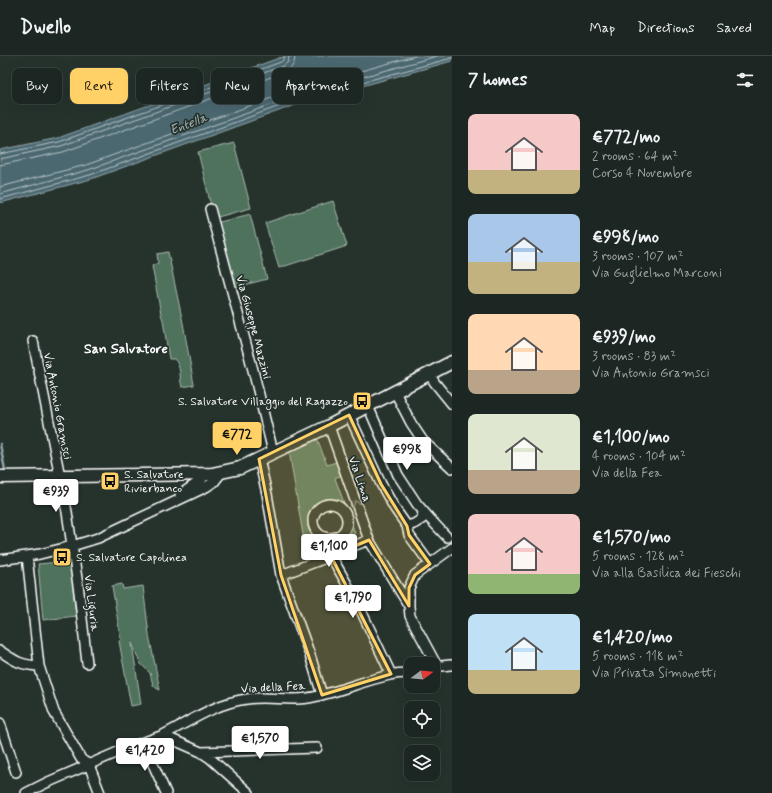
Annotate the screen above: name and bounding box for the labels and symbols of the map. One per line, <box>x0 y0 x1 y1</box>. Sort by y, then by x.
water label: Entella <box>168 109 211 139</box>
street label: Via Giuseppe Mazzini <box>231 274 275 381</box>
district label: San Salvatore <box>84 340 168 358</box>
street label: Via Antonio Gramsci <box>39 351 75 461</box>
bus stop icon: S. Salvatore Villaggio del Ragazzo <box>351 390 373 412</box>
place label: S. Salvatore Villaggio del Ragazzo <box>178 394 348 410</box>
pin: €772 <box>213 422 261 456</box>
pin: €998 <box>383 437 431 471</box>
street label: Via Lima <box>344 454 374 504</box>
place label: S. Salvatore Rivierbanco <box>124 467 184 497</box>
bus stop icon: S. Salvatore Rivierbanco <box>99 470 121 492</box>
pin: €939 <box>32 479 80 513</box>
one-way arrow <box>352 500 361 507</box>
pin: €1,100 <box>296 534 362 568</box>
bus stop icon: S. Salvatore Capolinea <box>51 546 73 568</box>
place label: S. Salvatore Capolinea <box>76 550 187 566</box>
street label: Via Liguria <box>79 574 103 633</box>
pin: €1,790 <box>320 585 386 619</box>
north arrow <box>404 657 440 693</box>
street label: Via della Fea <box>240 678 306 698</box>
pin: €1,570 <box>227 726 293 760</box>
pin: €1,420 <box>112 738 178 772</box>

